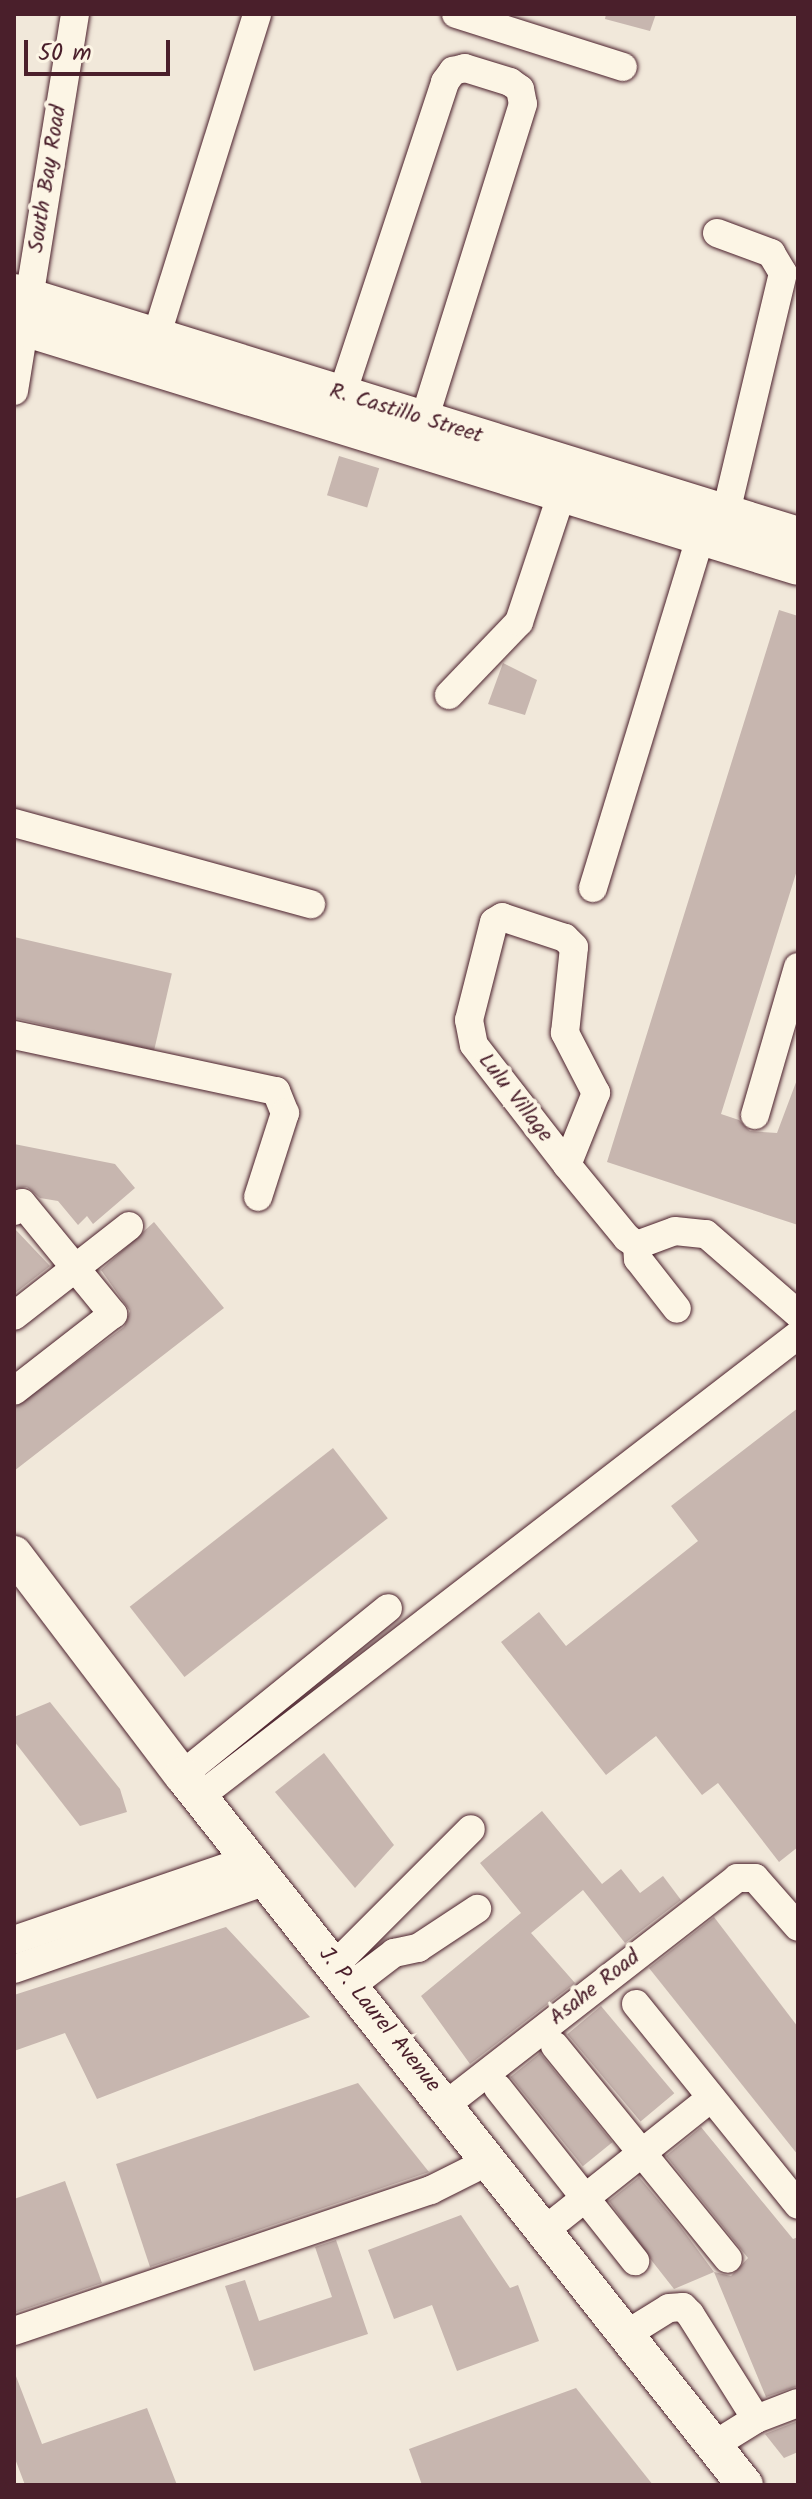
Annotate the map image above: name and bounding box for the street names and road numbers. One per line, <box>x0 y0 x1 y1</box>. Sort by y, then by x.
street label: South Bay Road <box>23 103 73 255</box>
street label: R. Castillo Street <box>326 378 486 450</box>
street label: Lulu Village <box>472 1048 558 1148</box>
street label: J. P. Laurel Avenue <box>312 1942 446 2098</box>
street label: Asahe Road <box>544 1944 646 2032</box>

